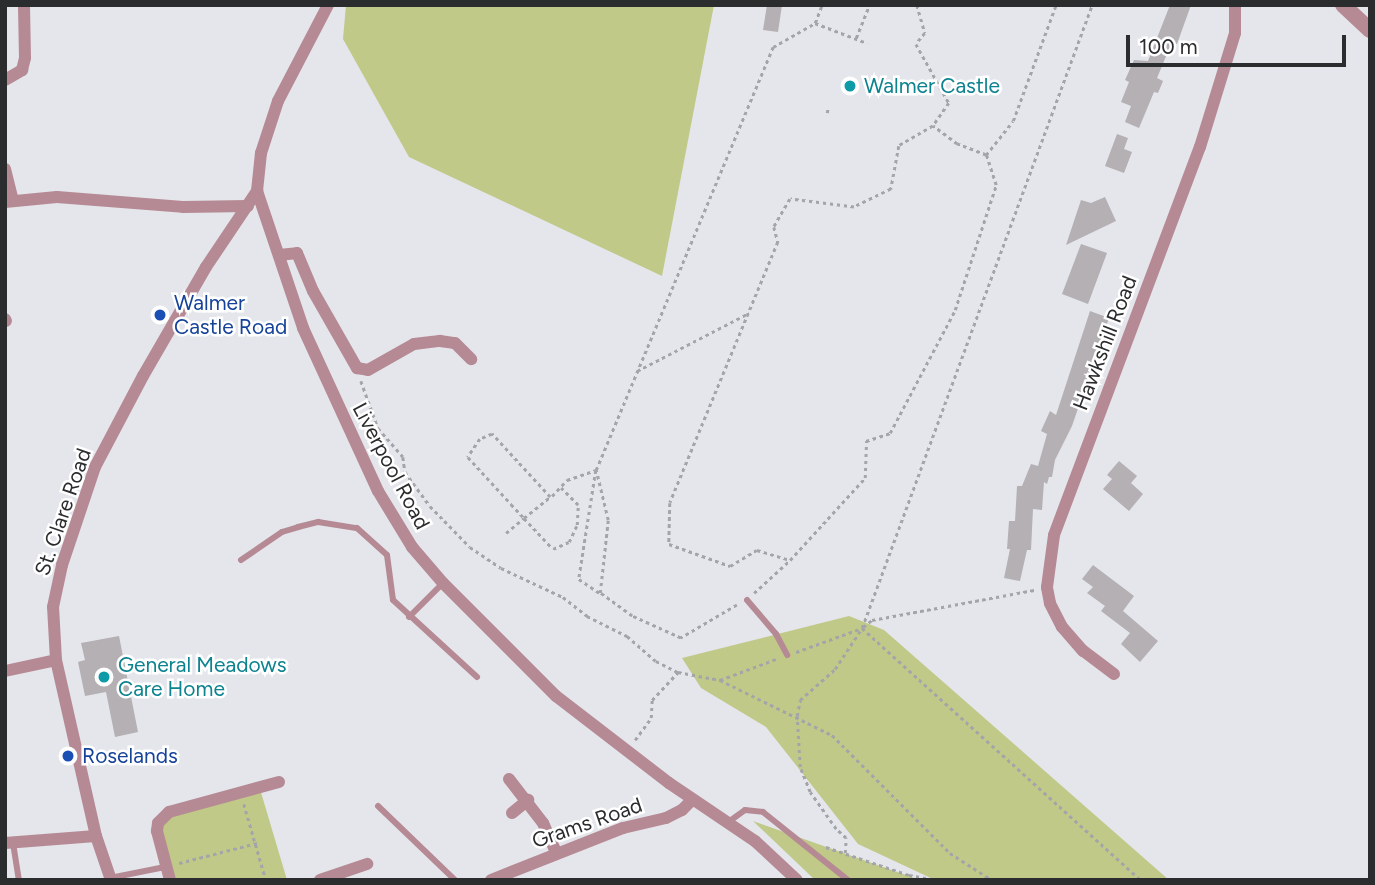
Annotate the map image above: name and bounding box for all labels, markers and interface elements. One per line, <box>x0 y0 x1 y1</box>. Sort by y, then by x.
scale bar <box>1130 21 1350 65</box>
text: 100 m <box>1139 34 1198 59</box>
place label: Walmer Castle <box>864 73 1000 99</box>
marker: Walmer Castle <box>842 78 858 94</box>
street label: Hawkshill Road <box>1068 272 1142 414</box>
place label: Walmer Castle Road <box>174 290 287 340</box>
marker: Walmer Castle Road <box>152 307 168 323</box>
street label: Liverpool Road <box>347 398 435 534</box>
street label: St. Clare Road <box>29 445 97 579</box>
place label: General Meadows Care Home <box>118 652 287 702</box>
marker: General Meadows Care Home <box>96 669 112 685</box>
place label: Roselands <box>82 743 178 769</box>
marker: Roselands <box>60 748 76 764</box>
street label: Grams Road <box>529 792 645 854</box>

